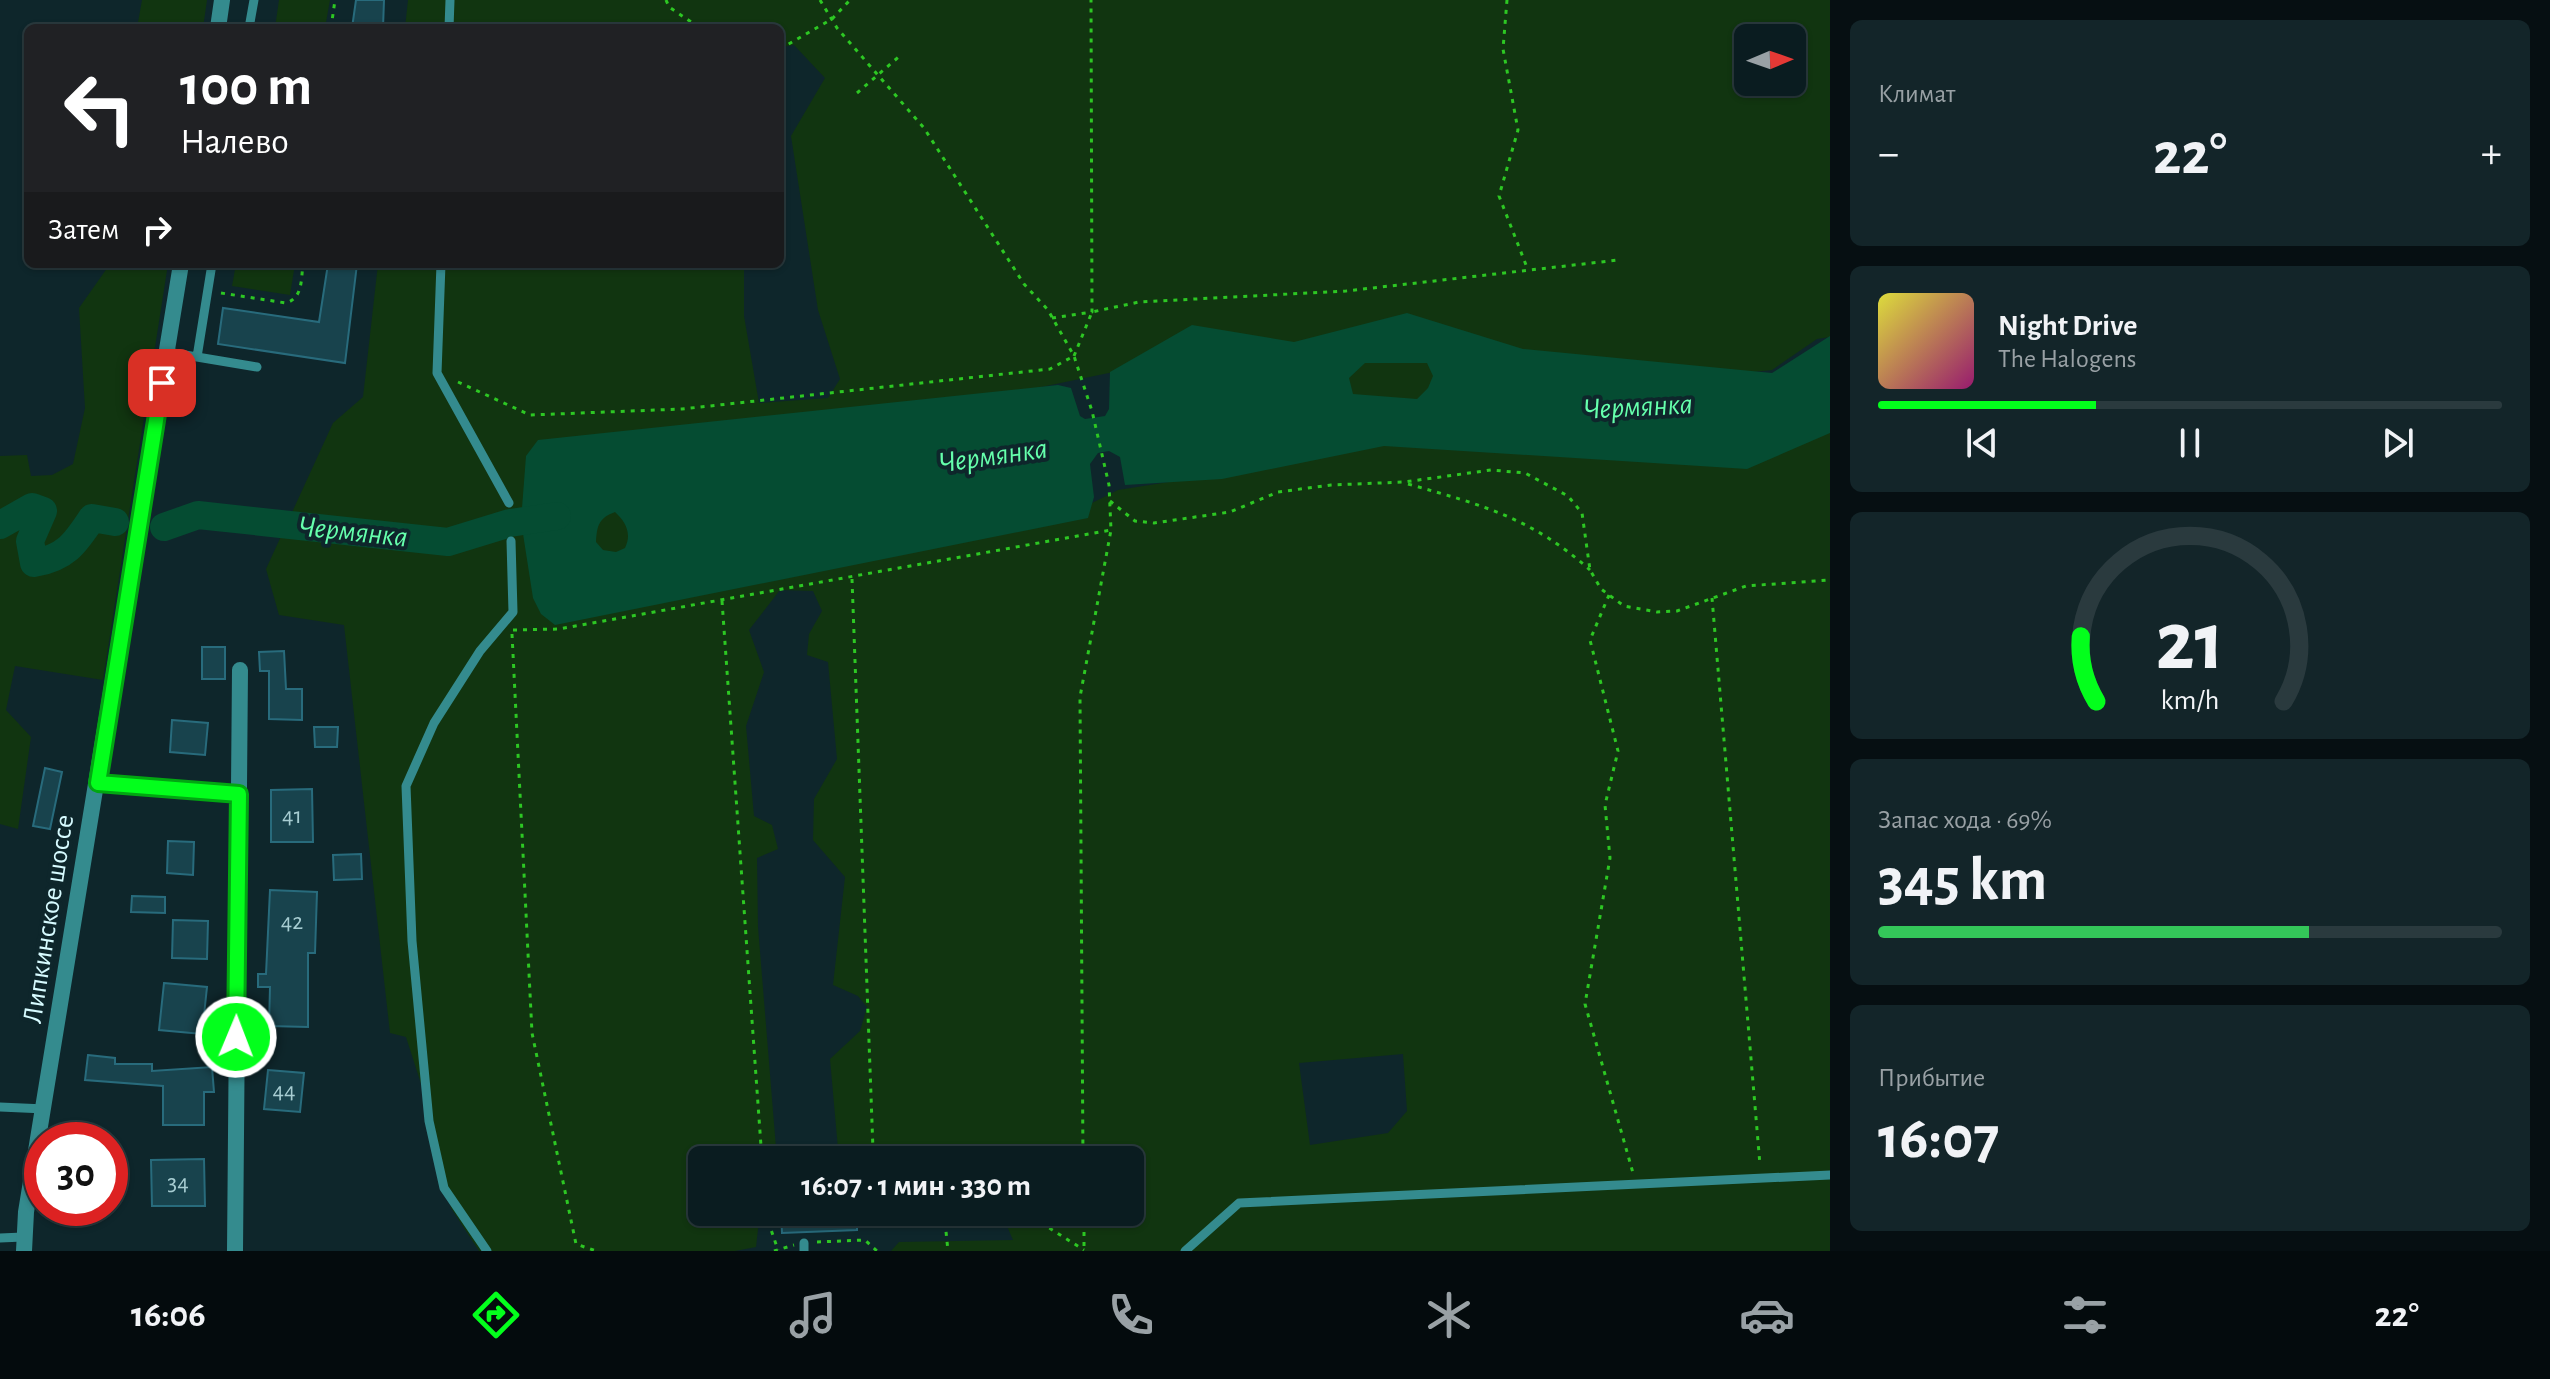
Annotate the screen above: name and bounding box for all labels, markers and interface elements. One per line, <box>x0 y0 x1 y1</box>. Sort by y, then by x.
north arrow <box>1734 24 1806 96</box>
map controls <box>1734 24 1806 96</box>
icon: left <box>48 56 152 160</box>
text: 100 m <box>180 59 312 115</box>
text: Климат <box>1878 81 1955 107</box>
text: Налево <box>180 124 289 160</box>
text: 22° <box>2153 125 2227 185</box>
text: − <box>1878 132 1899 176</box>
text: + <box>2481 132 2502 176</box>
icon: right <box>135 208 179 252</box>
text: Затем <box>48 215 119 245</box>
text: Night Drive <box>1998 311 2137 341</box>
text: The Halogens <box>1998 346 2136 372</box>
pin <box>128 349 196 417</box>
icon: arrive <box>140 361 184 405</box>
water label: Чермянка <box>1583 389 1693 425</box>
icon: previous <box>1960 421 2004 465</box>
icon: pause <box>2168 421 2212 465</box>
icon: next <box>2376 421 2420 465</box>
water label: Чермянка <box>937 434 1049 478</box>
water label: Чермянка <box>297 511 409 553</box>
text: 21 <box>2155 600 2225 684</box>
text: km/h <box>2161 686 2219 715</box>
house number: 41 <box>282 804 302 828</box>
text: Запас хода · 69% <box>1878 807 2052 833</box>
street label: Липкинское шоссе <box>19 813 79 1025</box>
text: 345 km <box>1878 851 2047 911</box>
house number: 42 <box>281 910 303 934</box>
position arrow <box>194 995 278 1079</box>
text: Прибытие <box>1878 1065 1985 1091</box>
house number: 44 <box>272 1079 296 1103</box>
text: 16:07 <box>1878 1109 2000 1169</box>
speed limit sign: 30 <box>24 1122 128 1226</box>
house number: 34 <box>167 1171 189 1195</box>
text: 16:07 · 1 мин · 330 m <box>801 1171 1031 1201</box>
icon: directions <box>468 1287 524 1343</box>
icon: music <box>785 1287 841 1343</box>
icon: phone <box>1103 1287 1159 1343</box>
icon: climate <box>1421 1287 1477 1343</box>
icon: car <box>1739 1287 1795 1343</box>
icon: filters <box>2057 1287 2113 1343</box>
text: 16:06 <box>131 1297 206 1333</box>
text: 22° <box>2375 1297 2419 1333</box>

